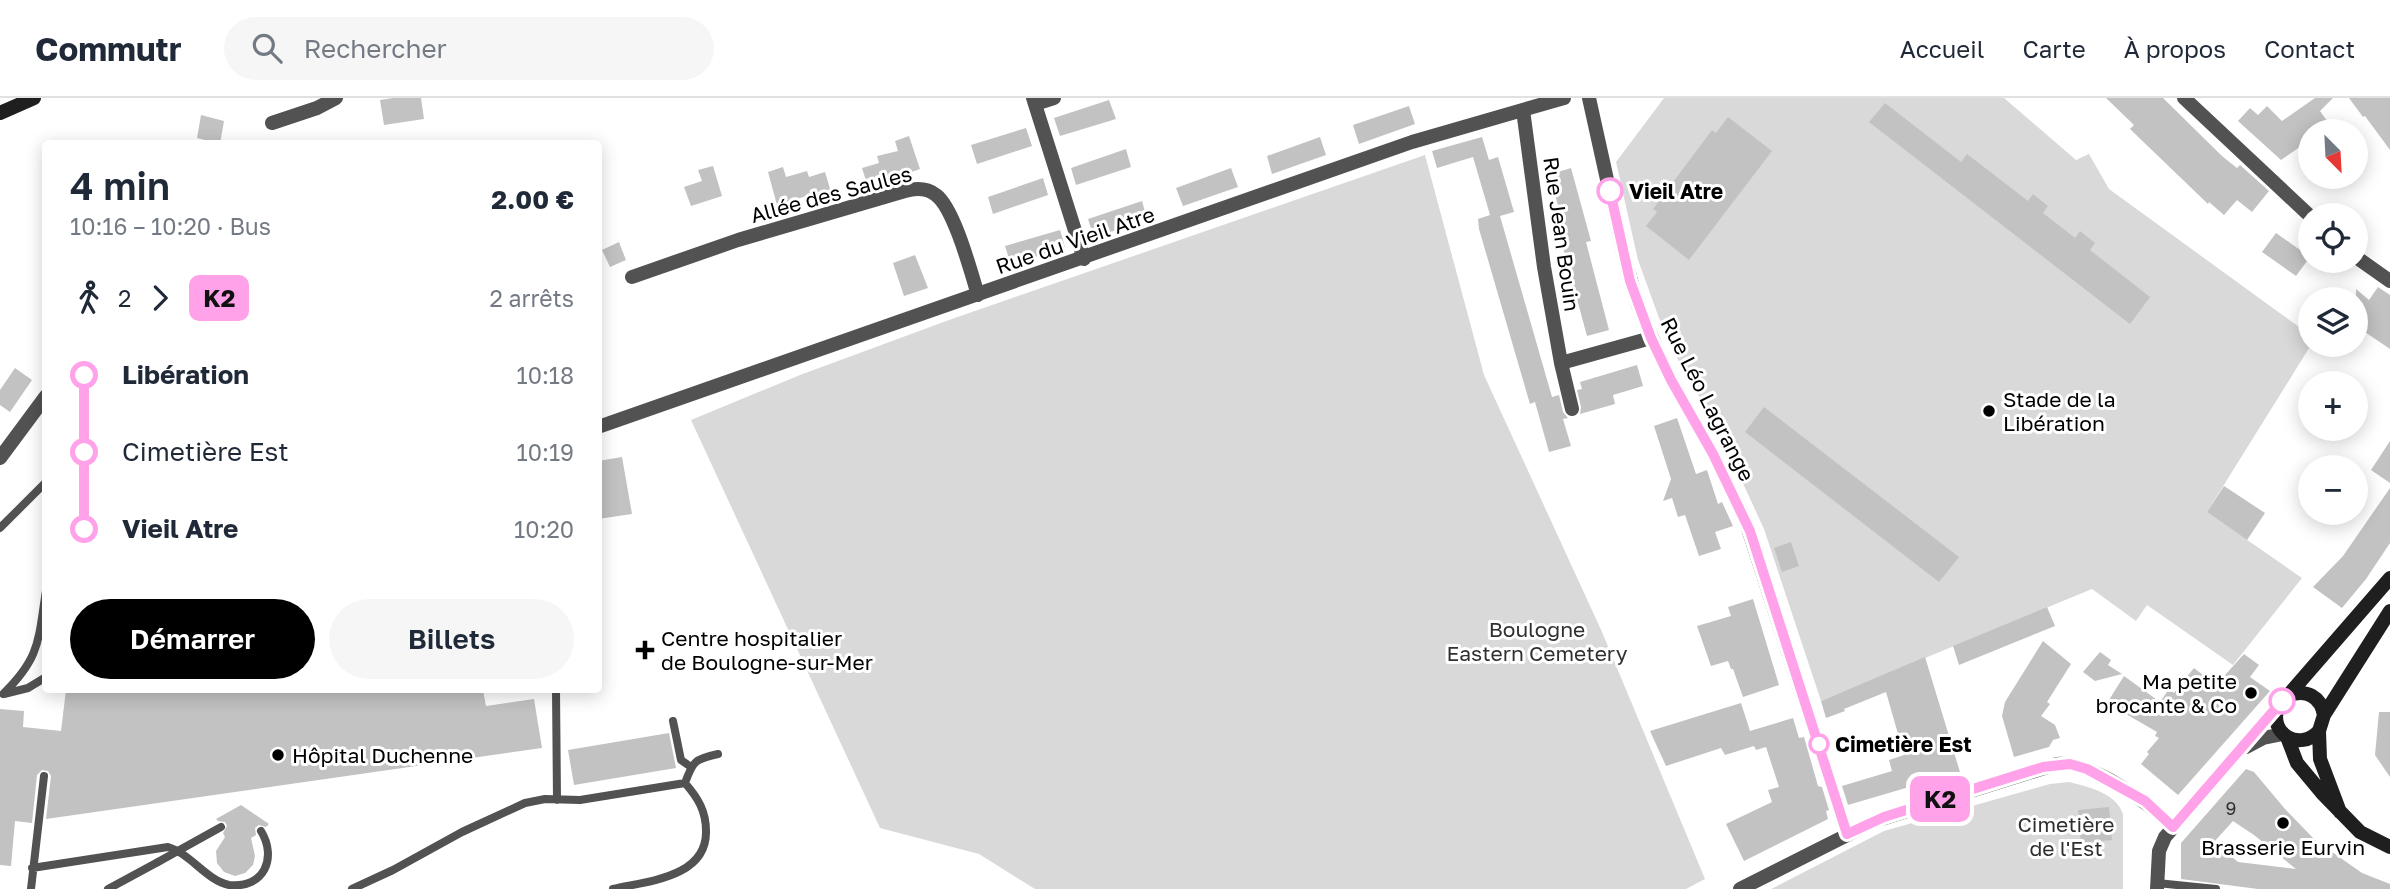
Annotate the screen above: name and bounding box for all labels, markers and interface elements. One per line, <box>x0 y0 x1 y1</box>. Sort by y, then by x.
search box <box>224 17 714 80</box>
text: Commutr <box>35 29 182 68</box>
icon: search <box>248 29 286 67</box>
text: Rechercher <box>304 33 447 64</box>
text: Accueil <box>1900 34 1984 63</box>
text: Carte <box>2022 34 2086 63</box>
text: À propos <box>2124 34 2226 63</box>
text: Contact <box>2264 34 2355 63</box>
north arrow <box>2298 119 2368 189</box>
map controls <box>2298 119 2368 525</box>
street label: Rue Jean Bouin <box>1538 155 1586 313</box>
street label: Allée des Saules <box>748 160 914 228</box>
text: 4 min <box>70 163 170 208</box>
marker: Vieil Atre <box>1597 178 1623 204</box>
place label: Vieil Atre <box>1629 178 1723 204</box>
text: 2.00 € <box>491 184 574 215</box>
street label: Rue du Vieil Atre <box>992 201 1158 279</box>
button: locate <box>2298 203 2368 273</box>
text: 10:16 – 10:20 · Bus <box>70 212 271 240</box>
icon: walk <box>70 279 108 317</box>
icon: forward <box>141 279 179 317</box>
text: K2 <box>203 283 235 312</box>
text: 2 <box>118 284 131 312</box>
text: 2 arrêts <box>489 284 574 312</box>
button: layers <box>2298 287 2368 357</box>
street label: Rue Léo Lagrange <box>1655 313 1761 485</box>
text: Libération <box>122 359 249 390</box>
text: 10:18 <box>517 361 574 389</box>
button: + <box>2298 371 2368 441</box>
place label: Stade de la Libération <box>2003 386 2116 436</box>
marker: Stade de la Libération <box>1981 403 1997 419</box>
text: Cimetière Est <box>122 436 289 467</box>
text: 10:19 <box>517 438 574 466</box>
button: − <box>2298 455 2368 525</box>
text: Vieil Atre <box>122 513 238 544</box>
text: 10:20 <box>514 515 574 543</box>
button: Démarrer <box>70 599 315 679</box>
button: Billets <box>329 599 574 679</box>
park label: Boulogne Eastern Cemetery <box>1447 616 1628 666</box>
place label: Centre hospitalier de Boulogne-sur-Mer <box>661 625 873 675</box>
marker: Centre hospitalier de Boulogne-sur-Mer <box>635 640 655 660</box>
place label: Ma petite brocante & Co <box>2095 668 2237 718</box>
marker: Ma petite brocante & Co <box>2243 685 2259 701</box>
unlabelled marker <box>2269 688 2295 714</box>
place label: Cimetière Est <box>1835 731 1972 757</box>
marker: Cimetière Est <box>1809 734 1829 754</box>
place label: Hôpital Duchenne <box>292 742 473 768</box>
marker: Hôpital Duchenne <box>270 747 286 763</box>
line badge: K2 <box>1909 776 1972 822</box>
text: K2 <box>1924 784 1956 813</box>
house number: 9 <box>2226 797 2236 819</box>
park label: Cimetière de l'Est <box>2017 811 2115 861</box>
marker: Brasserie Eurvin <box>2275 815 2291 831</box>
place label: Brasserie Eurvin <box>2201 834 2365 860</box>

